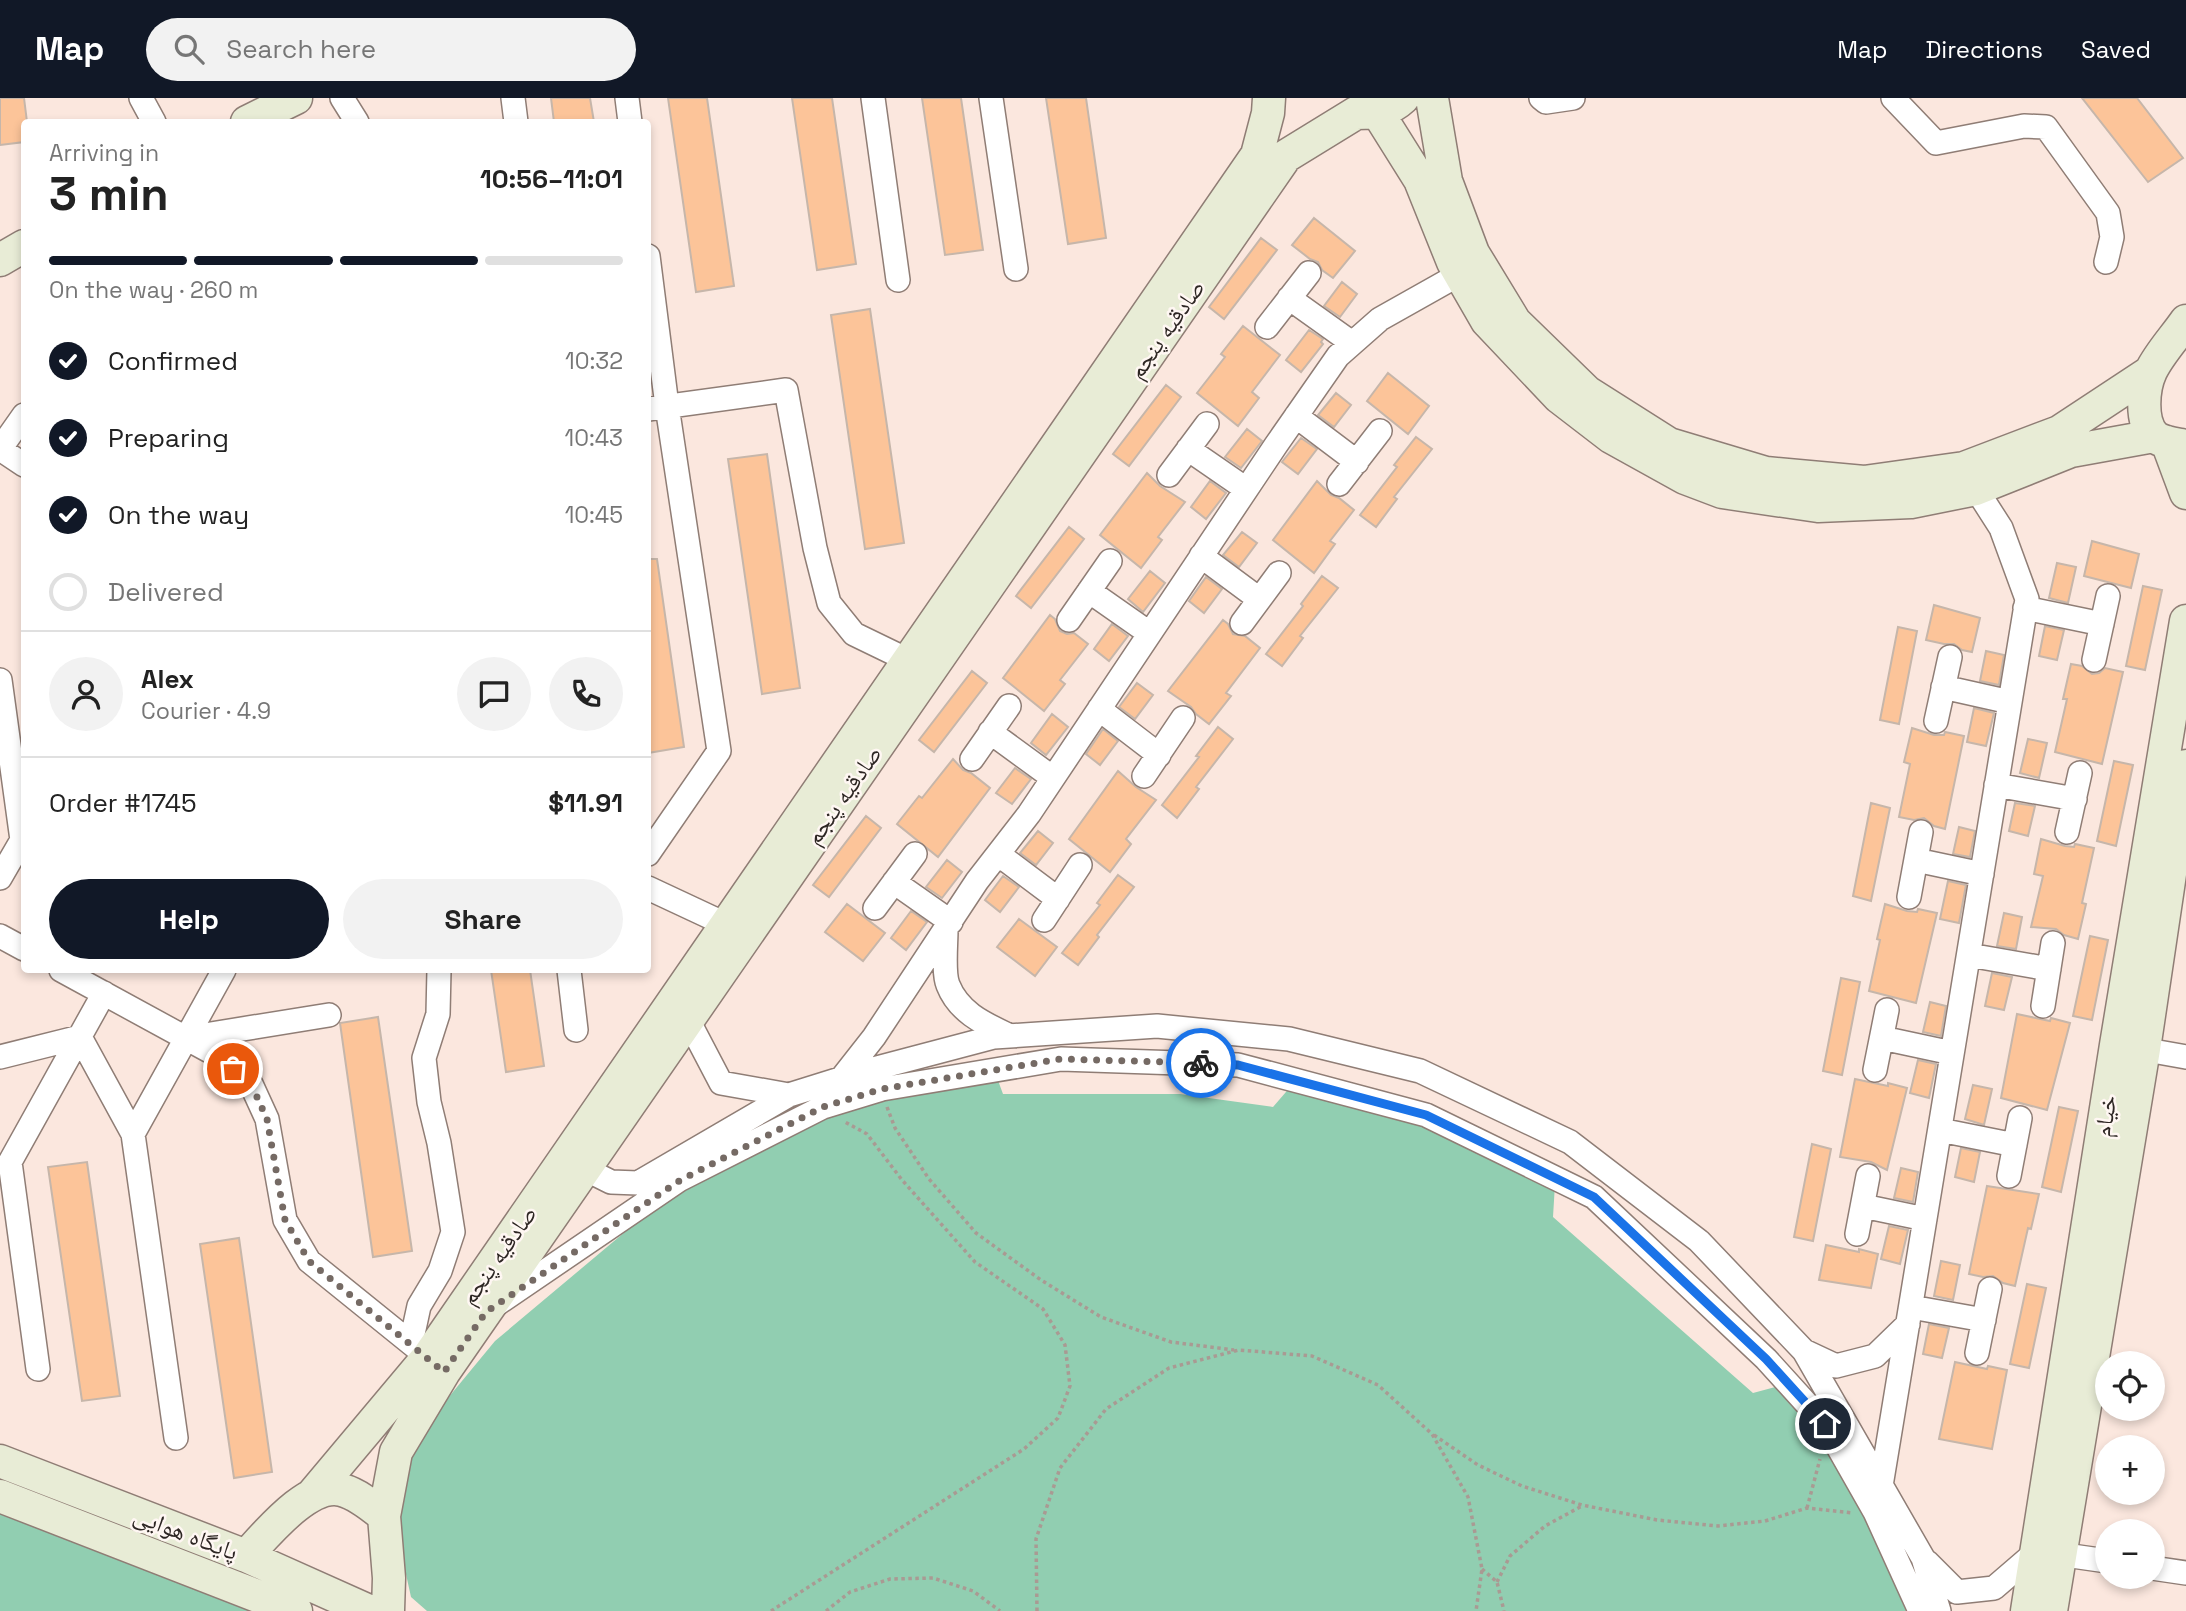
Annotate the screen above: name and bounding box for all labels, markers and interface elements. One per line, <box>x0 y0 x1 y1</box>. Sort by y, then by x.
search box <box>146 18 636 81</box>
text: Map <box>35 28 104 70</box>
icon: search <box>170 30 208 68</box>
text: Search here <box>226 32 376 66</box>
text: Map <box>1837 34 1887 65</box>
text: Directions <box>1925 34 2043 65</box>
text: Saved <box>2081 34 2151 65</box>
text: Arriving in <box>49 138 159 168</box>
text: 10:56–11:01 <box>480 162 623 196</box>
text: 3 min <box>49 165 169 223</box>
street label: صادقیه پنجم <box>1120 273 1212 385</box>
text: On the way · 260 m <box>49 275 258 305</box>
icon: check <box>49 342 87 380</box>
text: Confirmed <box>108 344 238 378</box>
text: 10:32 <box>565 346 623 376</box>
icon: check <box>49 419 87 457</box>
text: Preparing <box>108 421 229 455</box>
text: 10:43 <box>565 423 623 453</box>
icon: check <box>49 496 87 534</box>
text: On the way <box>108 498 249 532</box>
text: 10:45 <box>565 500 623 530</box>
text: Delivered <box>108 575 224 609</box>
button: person <box>49 657 123 731</box>
button: chat <box>457 657 531 731</box>
button: phone <box>549 657 623 731</box>
text: Alex <box>141 662 194 696</box>
text: Courier · 4.9 <box>141 696 271 726</box>
street label: صادقیه پنجم <box>797 739 889 851</box>
text: Order #1745 <box>49 786 197 820</box>
text: $11.91 <box>548 786 623 820</box>
button: Help <box>49 879 329 959</box>
button: Share <box>343 879 623 959</box>
courier <box>1166 1028 1236 1098</box>
pin <box>203 1039 263 1099</box>
icon: bike <box>1182 1044 1220 1082</box>
icon: bag <box>214 1050 252 1088</box>
street label: خیام <box>2086 1093 2125 1139</box>
street label: صادقیه پنجم <box>452 1199 544 1311</box>
map controls <box>2095 1351 2165 1589</box>
button: locate <box>2095 1351 2165 1421</box>
pin <box>1795 1394 1855 1454</box>
icon: home <box>1806 1405 1844 1443</box>
button: + <box>2095 1435 2165 1505</box>
street label: پایگاه هوایی <box>129 1499 243 1567</box>
button: − <box>2095 1519 2165 1589</box>

